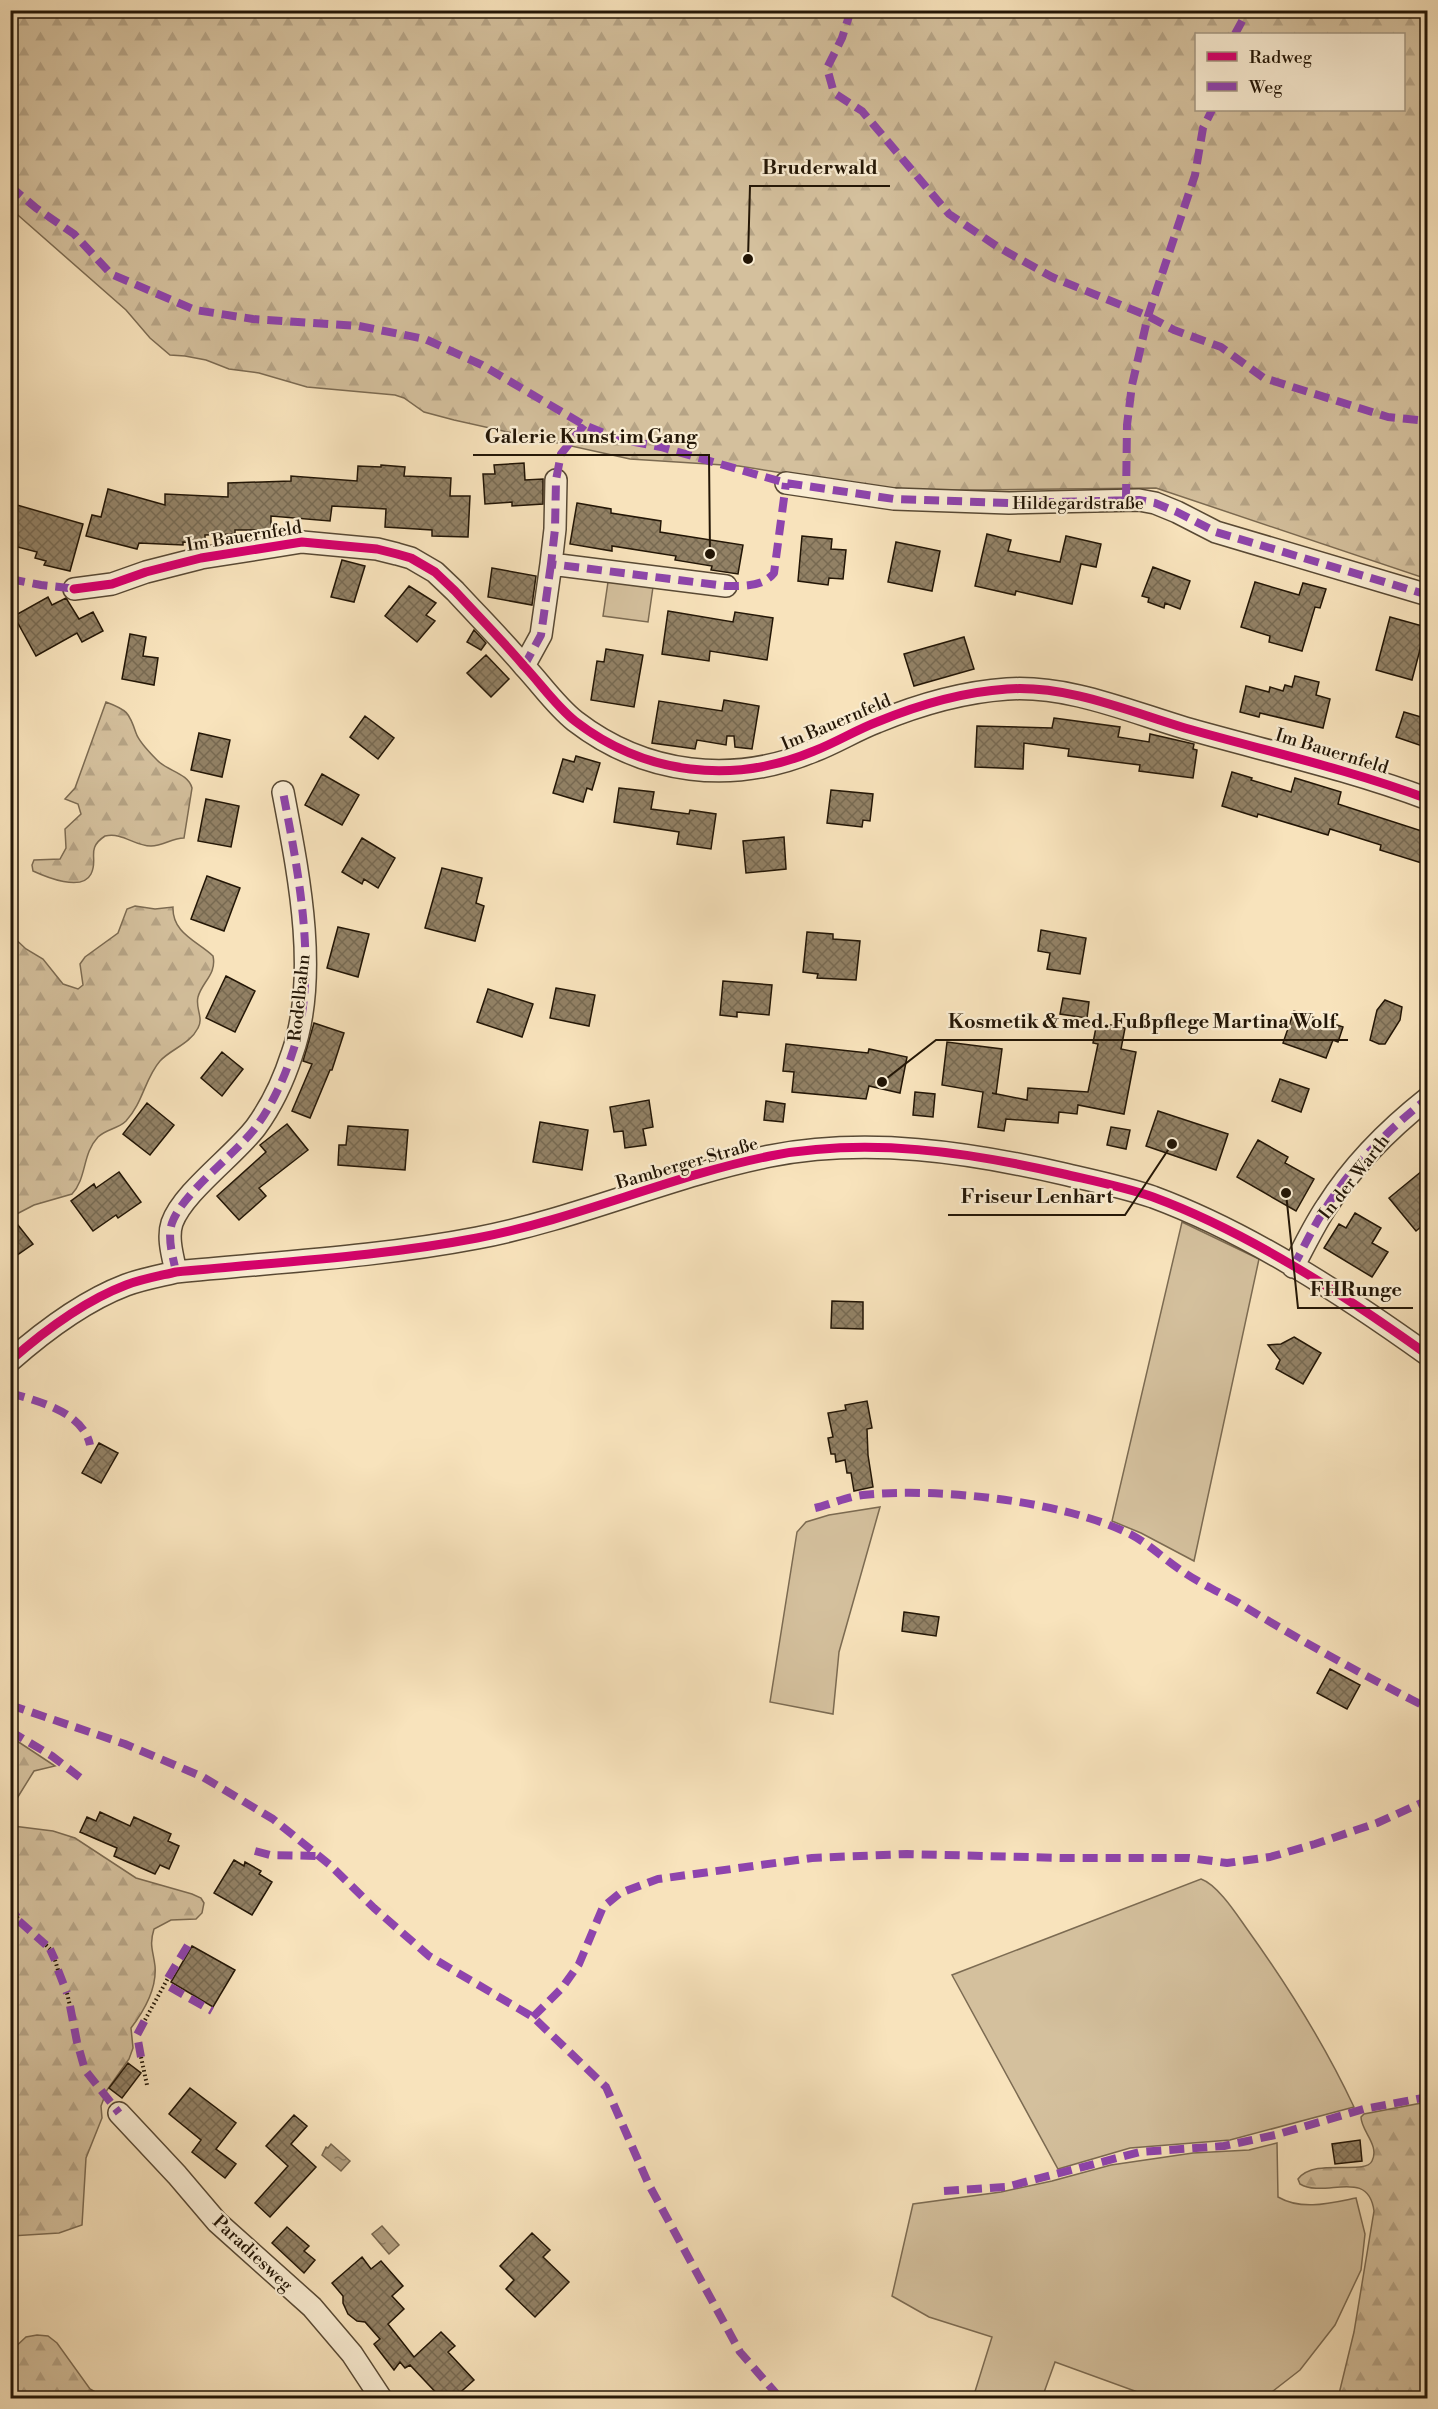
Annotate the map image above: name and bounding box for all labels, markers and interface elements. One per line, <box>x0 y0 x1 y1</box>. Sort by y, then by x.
legend <box>1195 33 1405 111</box>
text: Radweg <box>1249 46 1313 69</box>
text: Weg <box>1248 76 1283 99</box>
callout: Bruderwald <box>750 148 890 186</box>
text: Bruderwald <box>762 156 878 181</box>
callout: Galerie Kunst im Gang <box>473 417 709 455</box>
text: Galerie Kunst im Gang <box>485 425 698 450</box>
street label: Hildegardstraße <box>1012 492 1144 515</box>
street label: Im Bauernfeld <box>184 516 304 557</box>
street label: Im Bauernfeld <box>778 689 895 756</box>
street label: Im Bauernfeld <box>1273 723 1392 780</box>
street label: Rodelbahn <box>283 953 316 1043</box>
callout: Kosmetik & med. Fußpflege Martina Wolf <box>936 1002 1348 1040</box>
text: Kosmetik & med. Fußpflege Martina Wolf <box>948 1010 1339 1035</box>
street label: In der Warth <box>1314 1130 1395 1225</box>
street label: Bamberger Straße <box>612 1132 761 1195</box>
callout: Friseur Lenhart <box>948 1177 1125 1215</box>
text: Friseur Lenhart <box>961 1185 1114 1210</box>
callout: FHRunge <box>1298 1270 1413 1308</box>
text: FHRunge <box>1310 1278 1402 1303</box>
street label: Paradiesweg <box>208 2210 298 2297</box>

